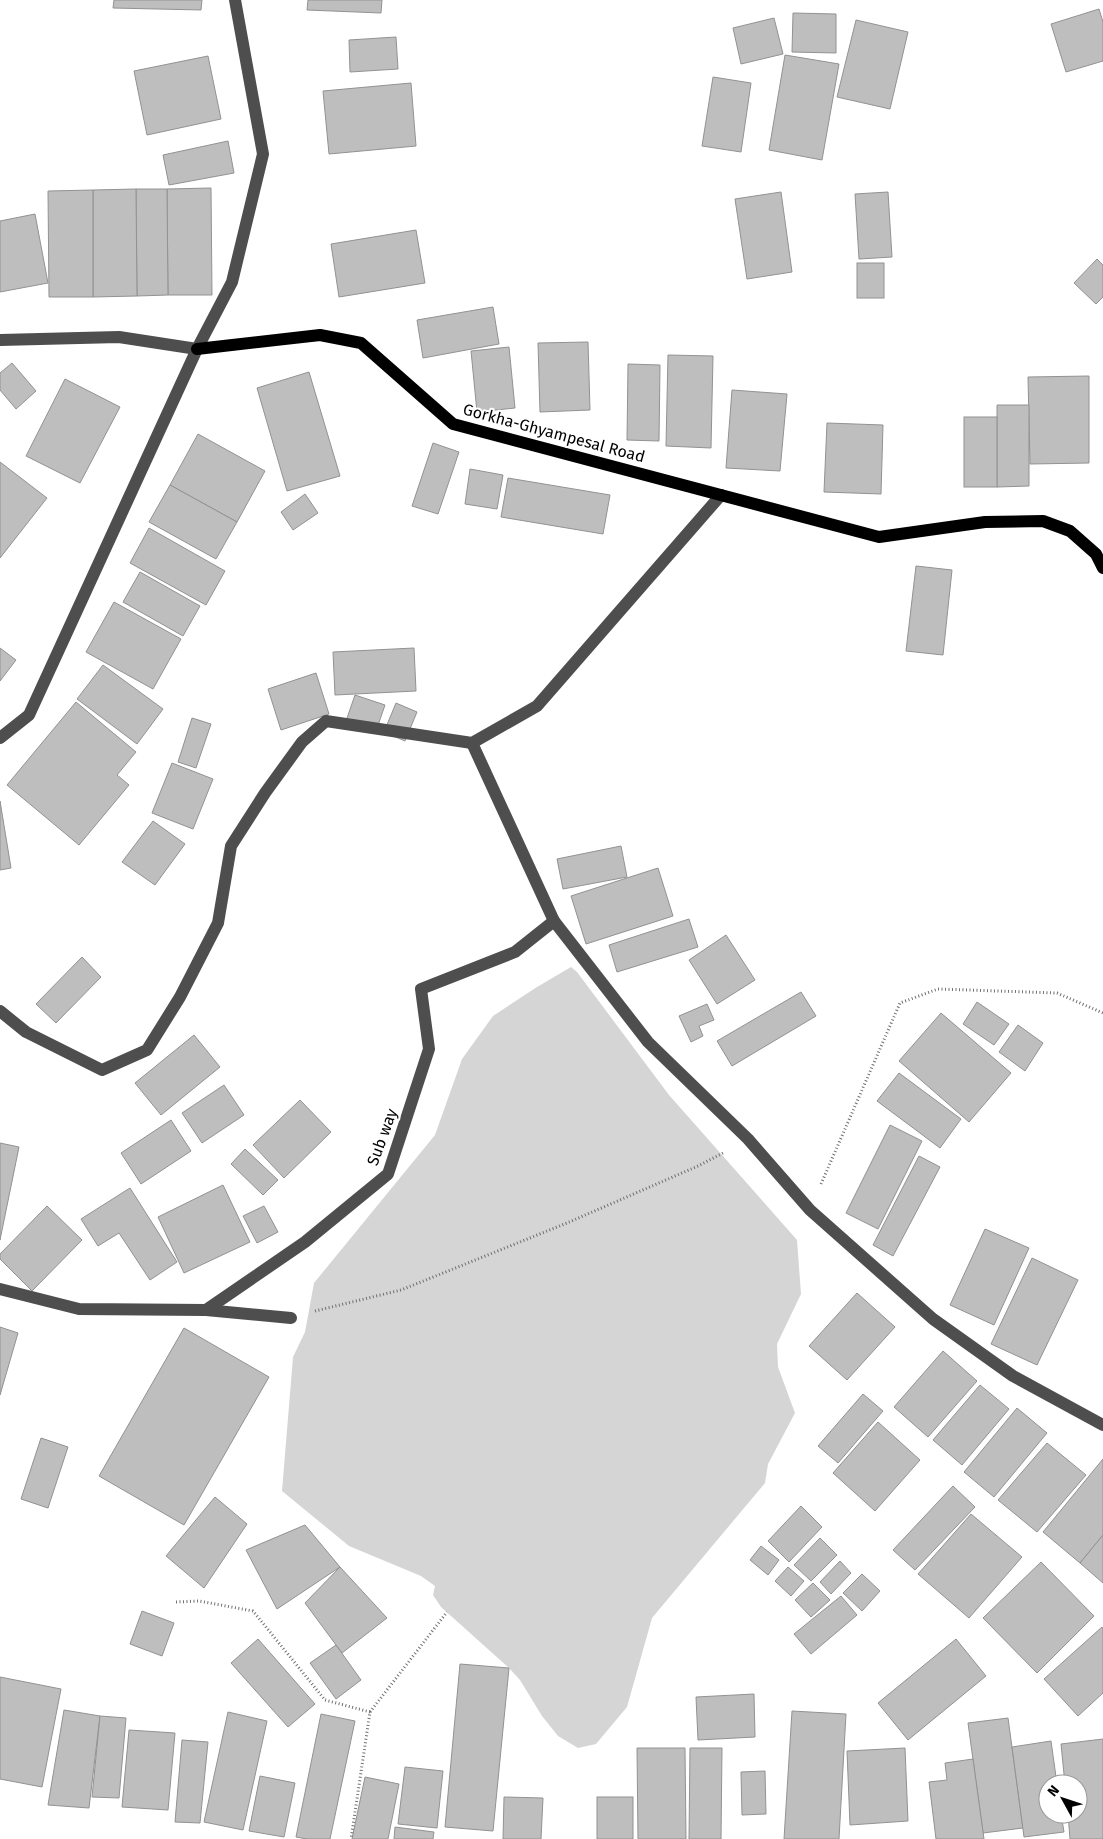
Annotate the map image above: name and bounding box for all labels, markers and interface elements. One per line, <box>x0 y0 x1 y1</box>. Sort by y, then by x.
street label: Gorkha-Ghyampesal Road <box>461 400 647 466</box>
street label: Sub way <box>363 1106 401 1168</box>
north arrow <box>1038 1774 1088 1824</box>
text: N <box>1044 1782 1063 1800</box>

